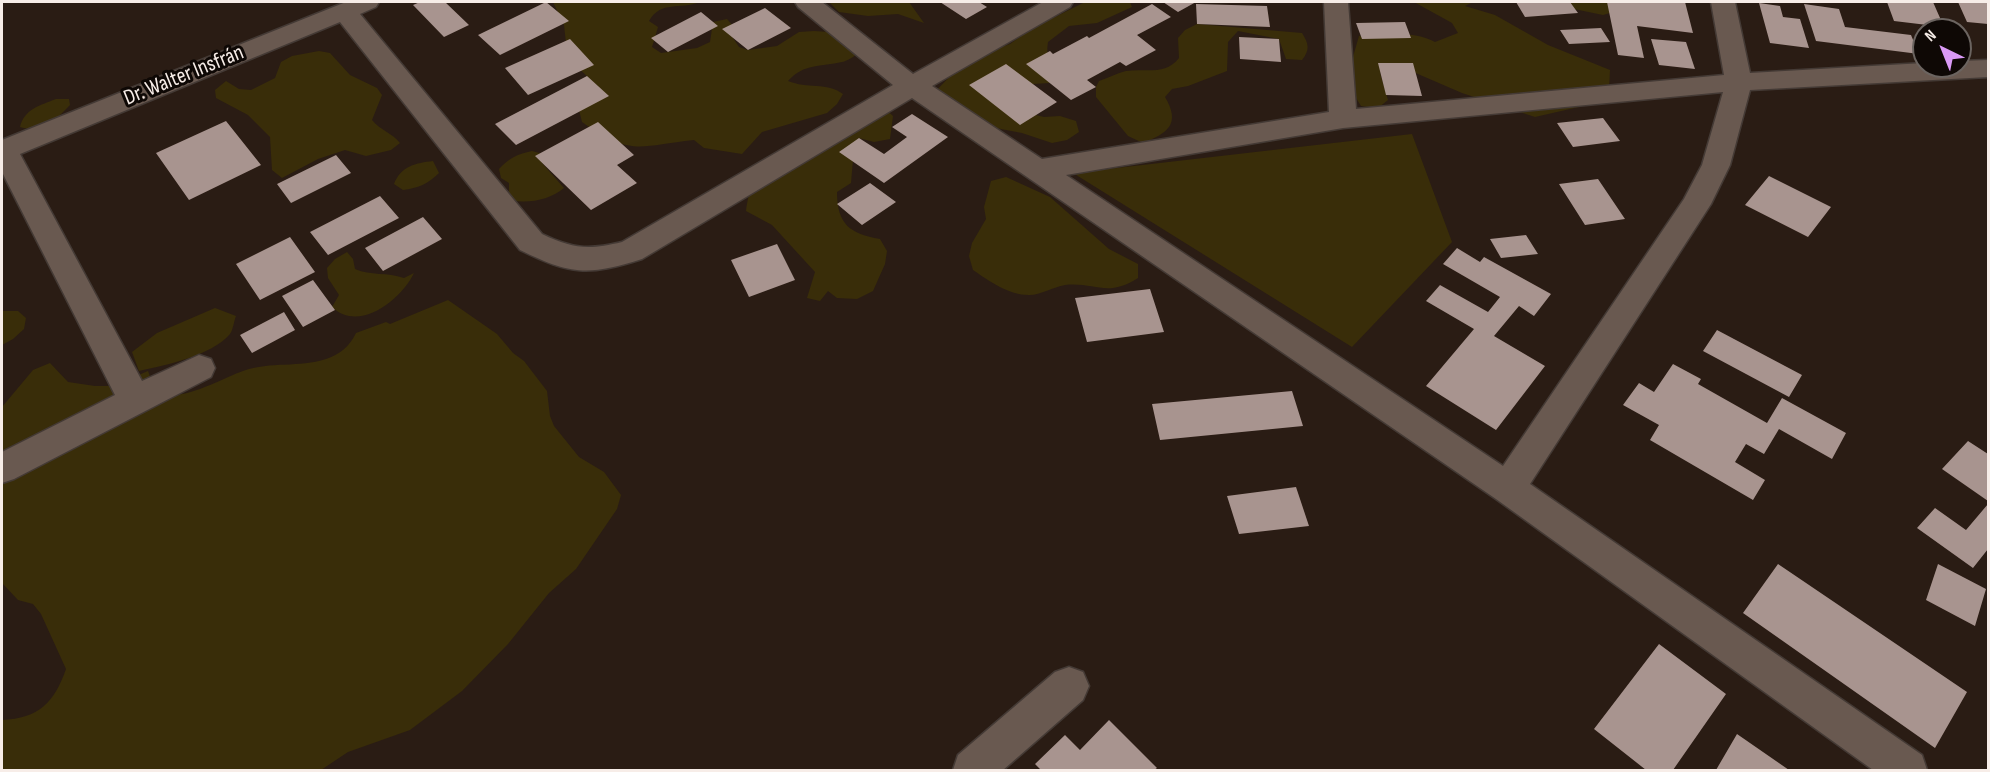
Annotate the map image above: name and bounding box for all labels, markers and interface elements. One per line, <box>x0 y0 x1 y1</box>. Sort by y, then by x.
north arrow <box>1912 18 1972 78</box>
text: N <box>1921 26 1940 46</box>
street label: Dr. Walter Insfrán <box>120 40 248 112</box>

